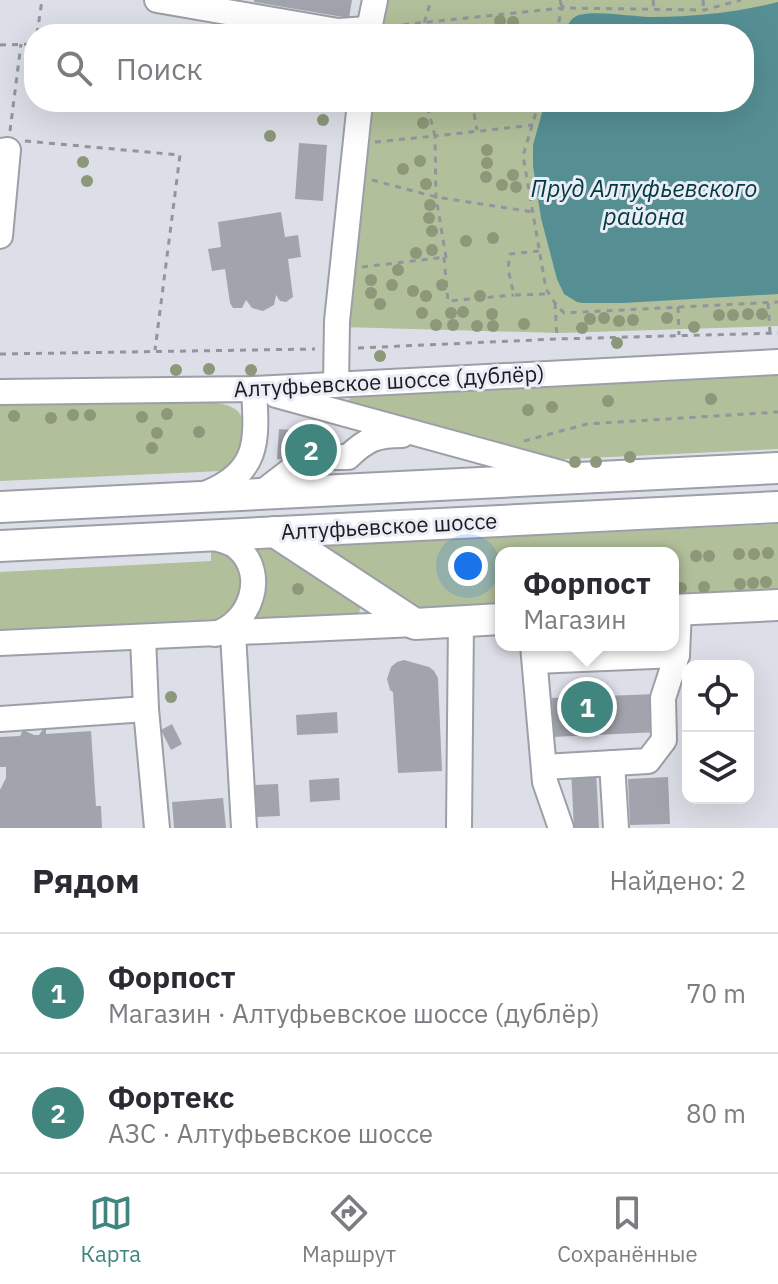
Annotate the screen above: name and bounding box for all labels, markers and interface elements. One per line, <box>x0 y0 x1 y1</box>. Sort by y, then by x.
search box <box>24 24 754 112</box>
icon: search <box>52 46 96 90</box>
text: Поиск <box>116 49 203 88</box>
water label: Пруд Алтуфьевского района <box>531 172 757 232</box>
street label: Алтуфьевское шоссе (дублёр) <box>233 358 545 403</box>
pin: 2 <box>285 420 337 480</box>
street label: Алтуфьевское шоссе <box>280 505 498 546</box>
your location <box>448 546 488 586</box>
popup <box>495 547 679 651</box>
text: Форпост <box>523 563 651 602</box>
text: Магазин <box>523 602 627 636</box>
map controls <box>682 660 754 804</box>
button: locate <box>682 660 754 732</box>
pin: 1 <box>561 677 613 737</box>
button: layers <box>682 732 754 804</box>
text: Рядом <box>32 858 140 902</box>
text: Найдено: 2 <box>609 863 746 897</box>
text: Форпост <box>108 957 236 996</box>
text: 1 <box>50 976 66 1010</box>
text: 70 m <box>686 976 746 1010</box>
text: Магазин · Алтуфьевское шоссе (дублёр) <box>108 996 600 1030</box>
text: Фортекс <box>108 1077 235 1116</box>
text: 2 <box>50 1096 66 1130</box>
text: 80 m <box>686 1096 746 1130</box>
text: АЗС · Алтуфьевское шоссе <box>108 1116 433 1150</box>
tab: Карта <box>81 1191 141 1268</box>
tab: Маршрут <box>302 1191 396 1268</box>
tab: Сохранённые <box>557 1191 697 1268</box>

